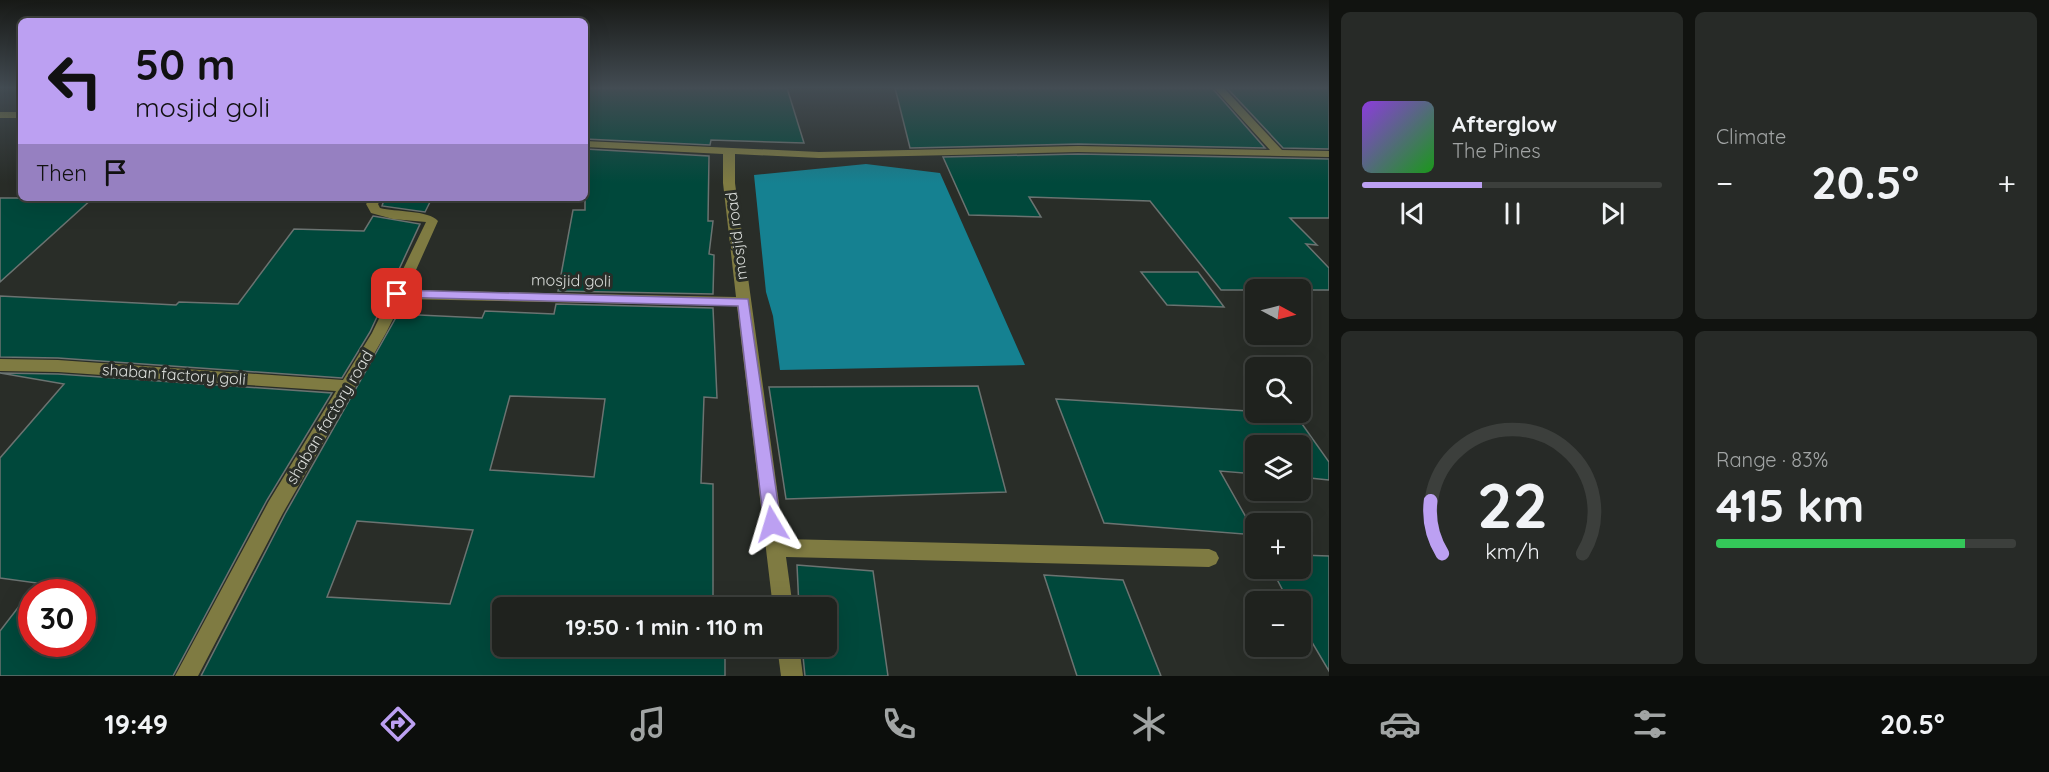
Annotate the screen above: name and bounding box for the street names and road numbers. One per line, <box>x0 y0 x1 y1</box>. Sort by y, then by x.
street label: mosjid road <box>721 191 751 281</box>
street label: mosjid goli <box>531 269 611 291</box>
street label: shaban factory road <box>281 346 377 488</box>
street label: shaban factory goli <box>101 359 247 389</box>

